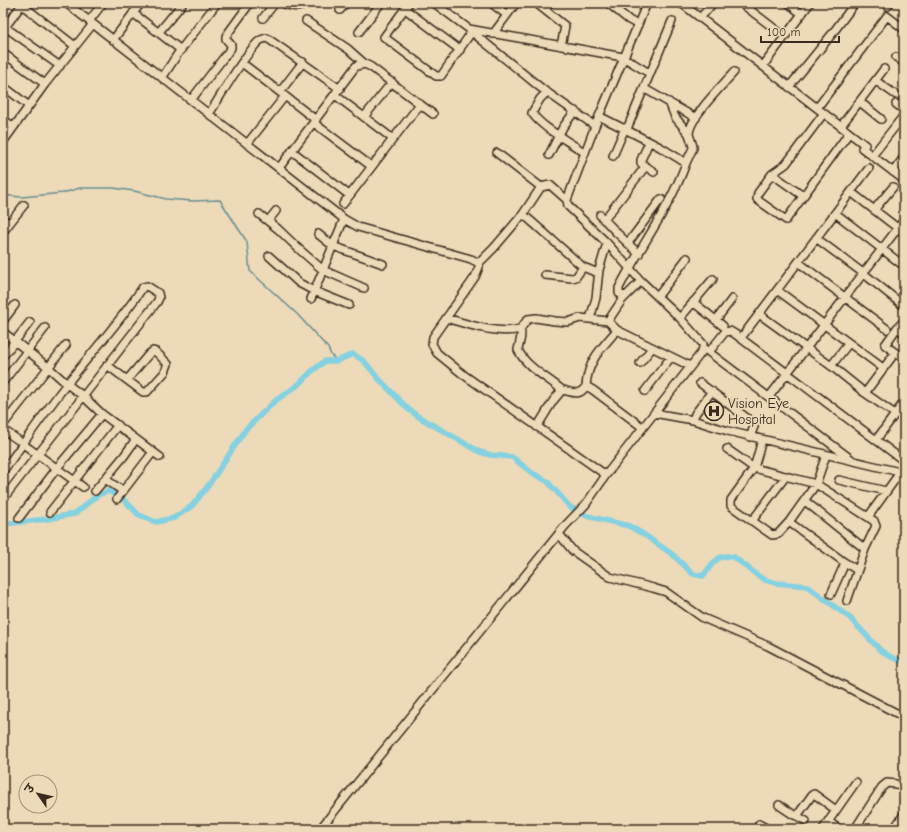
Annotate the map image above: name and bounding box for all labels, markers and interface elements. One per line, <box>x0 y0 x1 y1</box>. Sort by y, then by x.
scale bar <box>761 18 839 44</box>
text: 100 m <box>767 25 800 39</box>
place label: Vision Eye Hospital <box>728 395 789 428</box>
hospital icon: Vision Eye Hospital <box>703 400 725 422</box>
north arrow <box>18 774 58 814</box>
text: उ <box>22 781 38 796</box>

